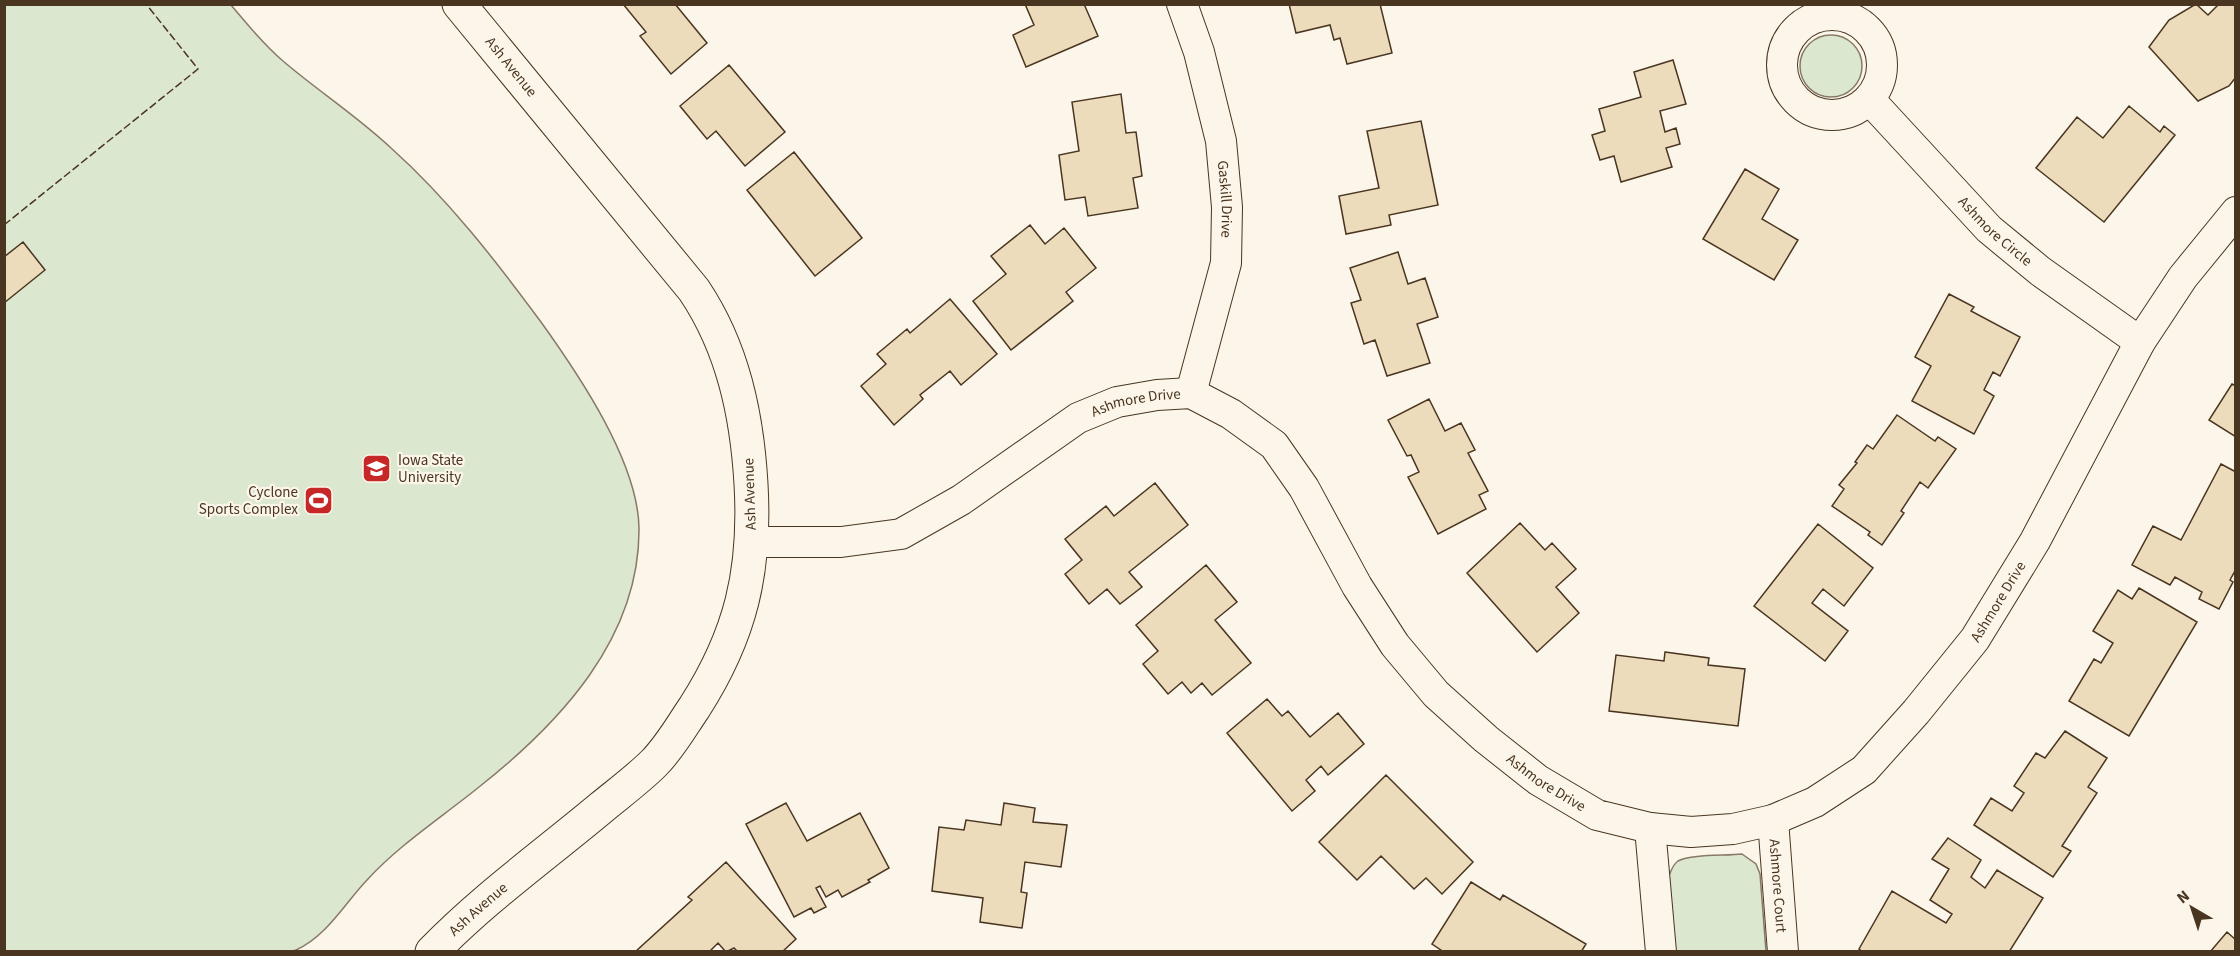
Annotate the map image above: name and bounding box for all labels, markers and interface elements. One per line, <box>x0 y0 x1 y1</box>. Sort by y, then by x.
street label: Ash Avenue <box>480 32 542 102</box>
street label: Gaskill Drive <box>1212 160 1238 238</box>
street label: Ashmore Circle <box>1953 192 2037 271</box>
street label: Ashmore Drive <box>1088 383 1181 422</box>
place label: Iowa State University <box>398 450 463 488</box>
school or university icon: Iowa State University <box>361 453 393 485</box>
street label: Ash Avenue <box>738 458 762 530</box>
place label: Cyclone Sports Complex <box>199 482 298 520</box>
sports icon: Cyclone Sports Complex <box>303 485 335 517</box>
street label: Ashmore Drive <box>1965 557 2031 646</box>
street label: Ashmore Drive <box>1502 748 1590 817</box>
street label: Ashmore Court <box>1764 838 1792 934</box>
street label: Ash Avenue <box>444 877 512 941</box>
north arrow <box>2162 878 2222 938</box>
text: N <box>2172 885 2194 909</box>

